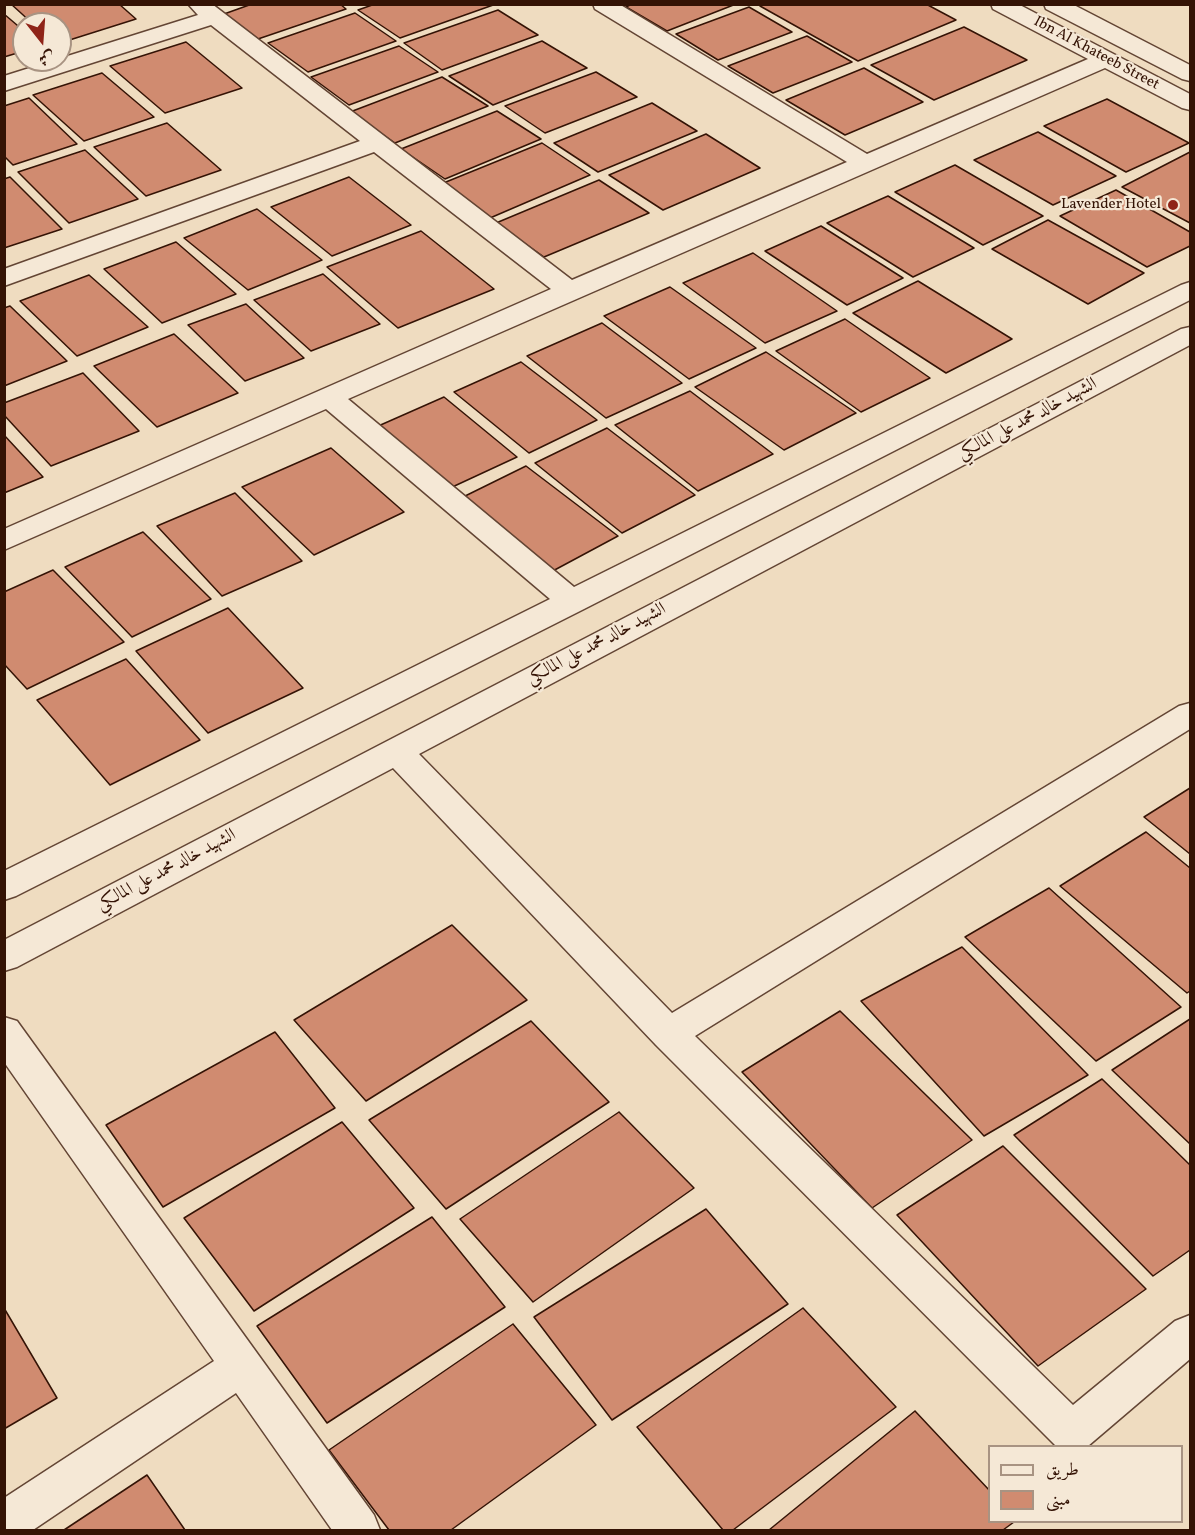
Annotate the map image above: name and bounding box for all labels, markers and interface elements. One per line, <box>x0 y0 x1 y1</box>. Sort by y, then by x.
north arrow <box>12 12 72 72</box>
street label: Ibn Al Khateeb Street <box>1030 13 1162 95</box>
text: ش <box>36 44 57 70</box>
place label: Lavender Hotel <box>1061 196 1161 214</box>
marker: Lavender Hotel <box>1166 198 1180 212</box>
street label: الشهيد خالد محمد على المالكي <box>955 374 1101 466</box>
street label: الشهيد خالد محمد على المالكي <box>524 599 670 691</box>
street label: الشهيد خالد محمد على المالكي <box>94 825 240 917</box>
legend <box>988 1445 1183 1523</box>
text: طريق <box>1046 1458 1079 1483</box>
text: مبنى <box>1046 1488 1071 1513</box>

